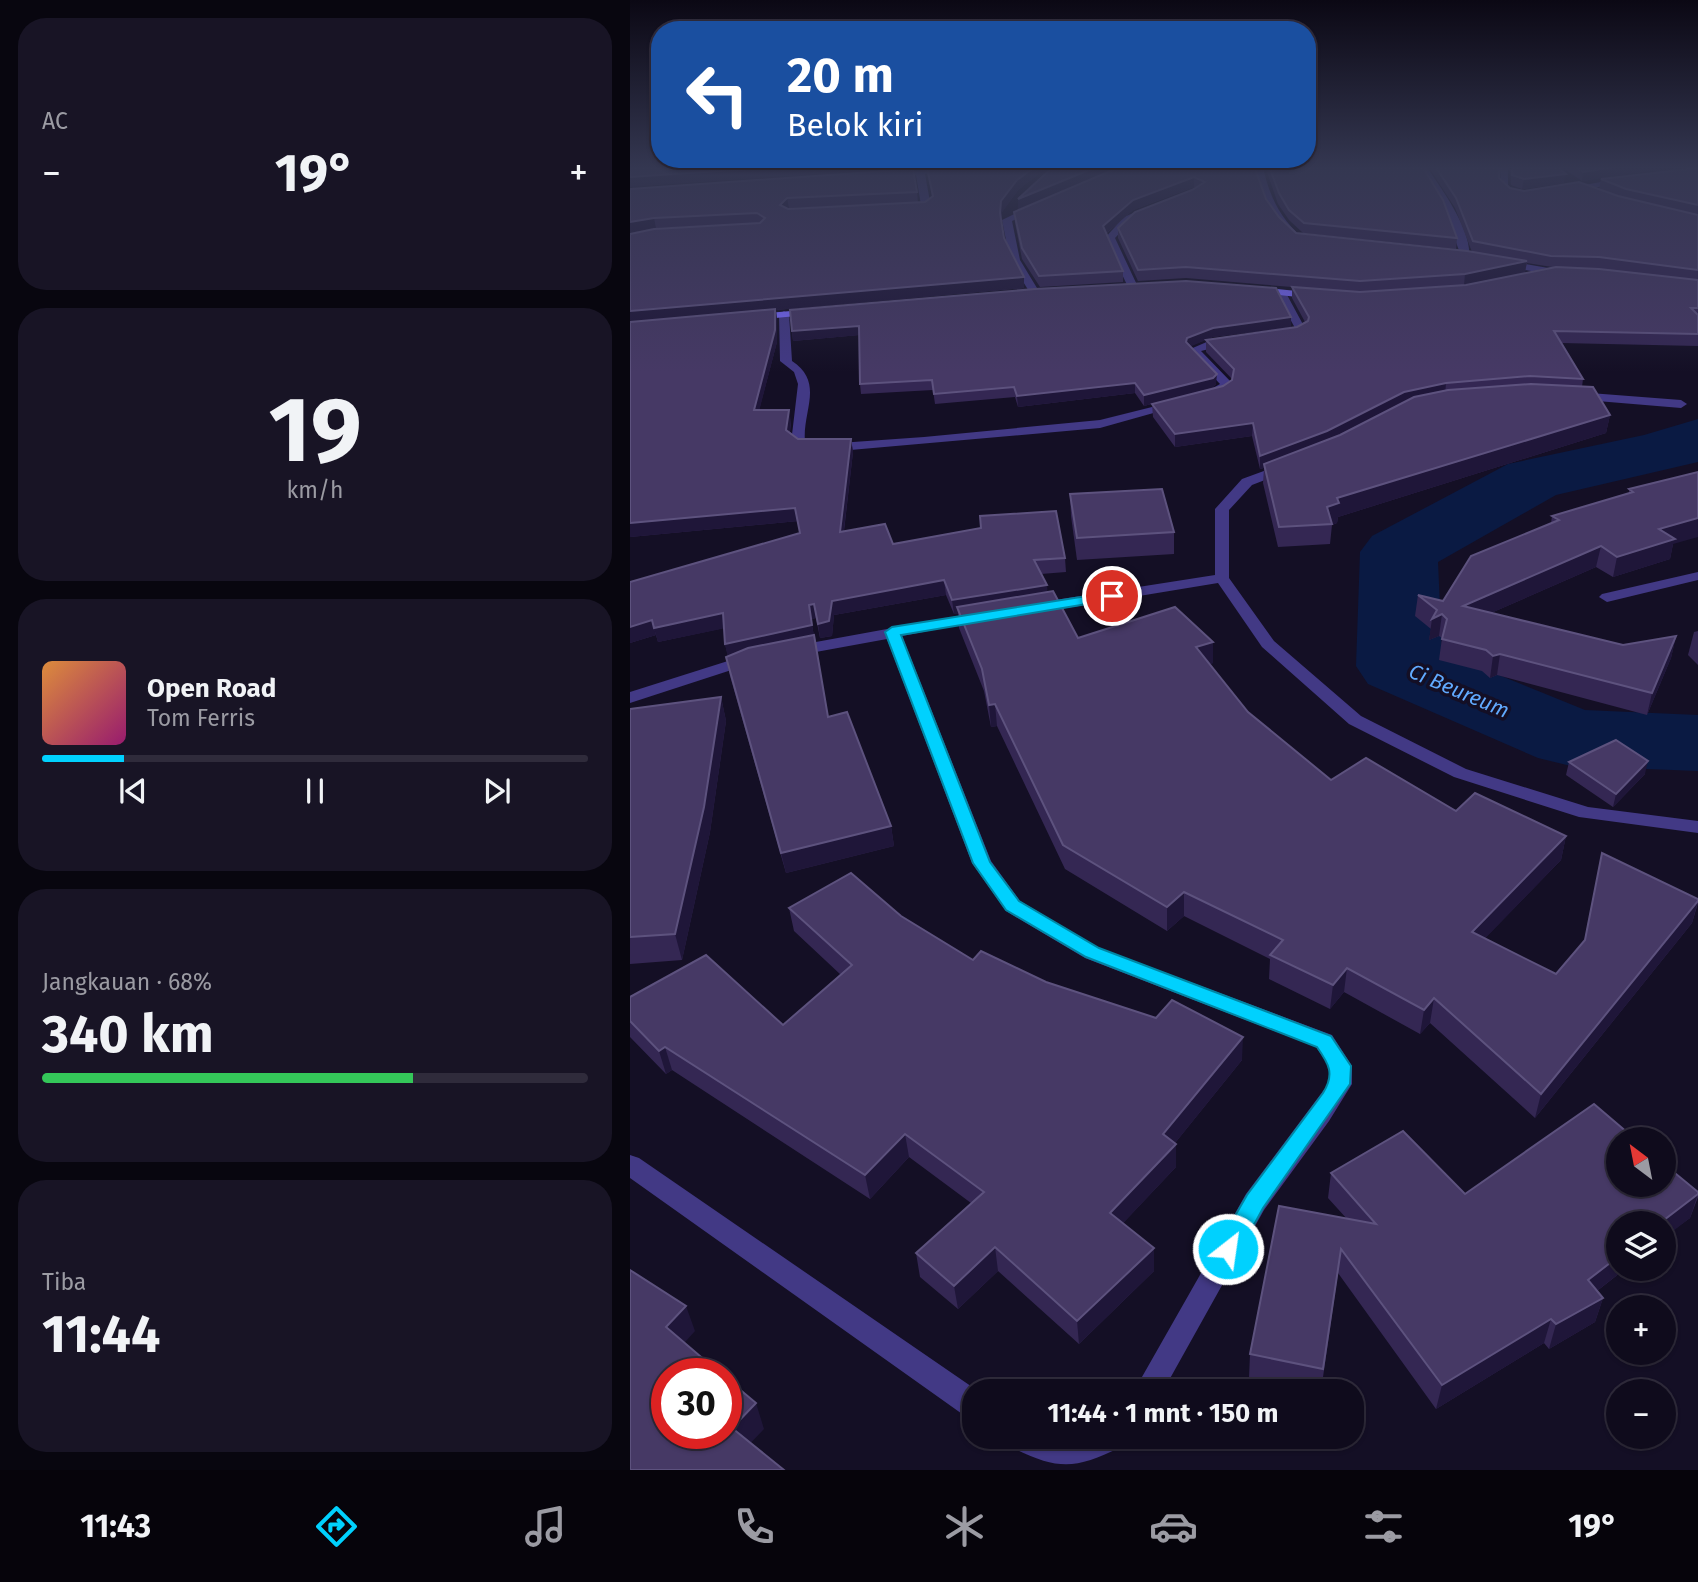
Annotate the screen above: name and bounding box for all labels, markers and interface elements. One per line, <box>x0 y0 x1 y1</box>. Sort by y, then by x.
text: 20 m <box>787 46 894 105</box>
icon: left <box>672 49 763 140</box>
text: Belok kiri <box>787 106 923 144</box>
text: AC <box>42 107 68 135</box>
text: 19° <box>275 142 355 205</box>
text: − <box>42 150 61 196</box>
text: + <box>569 150 588 196</box>
text: 19 <box>268 376 362 485</box>
text: km/h <box>287 476 343 504</box>
pin <box>1082 566 1142 626</box>
icon: arrive <box>1093 577 1131 615</box>
water label: Ci Beureum <box>1405 658 1513 724</box>
text: Open Road <box>147 673 276 704</box>
text: Tom Ferris <box>147 704 255 732</box>
icon: previous <box>114 772 152 810</box>
icon: pause <box>296 772 334 810</box>
icon: next <box>478 772 516 810</box>
text: Jangkauan · 68% <box>42 968 212 996</box>
text: 340 km <box>42 1003 214 1066</box>
north arrow <box>1606 1127 1676 1197</box>
map controls <box>1606 1127 1676 1449</box>
button: layers <box>1606 1211 1676 1281</box>
position arrow <box>1191 1212 1265 1286</box>
text: Tiba <box>42 1268 86 1296</box>
button: + <box>1606 1295 1676 1365</box>
text: 11:44 <box>42 1303 160 1366</box>
speed limit sign: 30 <box>651 1358 742 1449</box>
button: − <box>1606 1379 1676 1449</box>
text: 11:44 · 1 mnt · 150 m <box>1048 1398 1278 1429</box>
icon: directions <box>312 1502 361 1551</box>
icon: music <box>521 1502 570 1551</box>
icon: phone <box>730 1502 779 1551</box>
icon: climate <box>940 1502 989 1551</box>
icon: car <box>1149 1502 1198 1551</box>
icon: filters <box>1359 1502 1408 1551</box>
text: 11:43 <box>80 1507 151 1545</box>
text: 19° <box>1568 1507 1618 1545</box>

